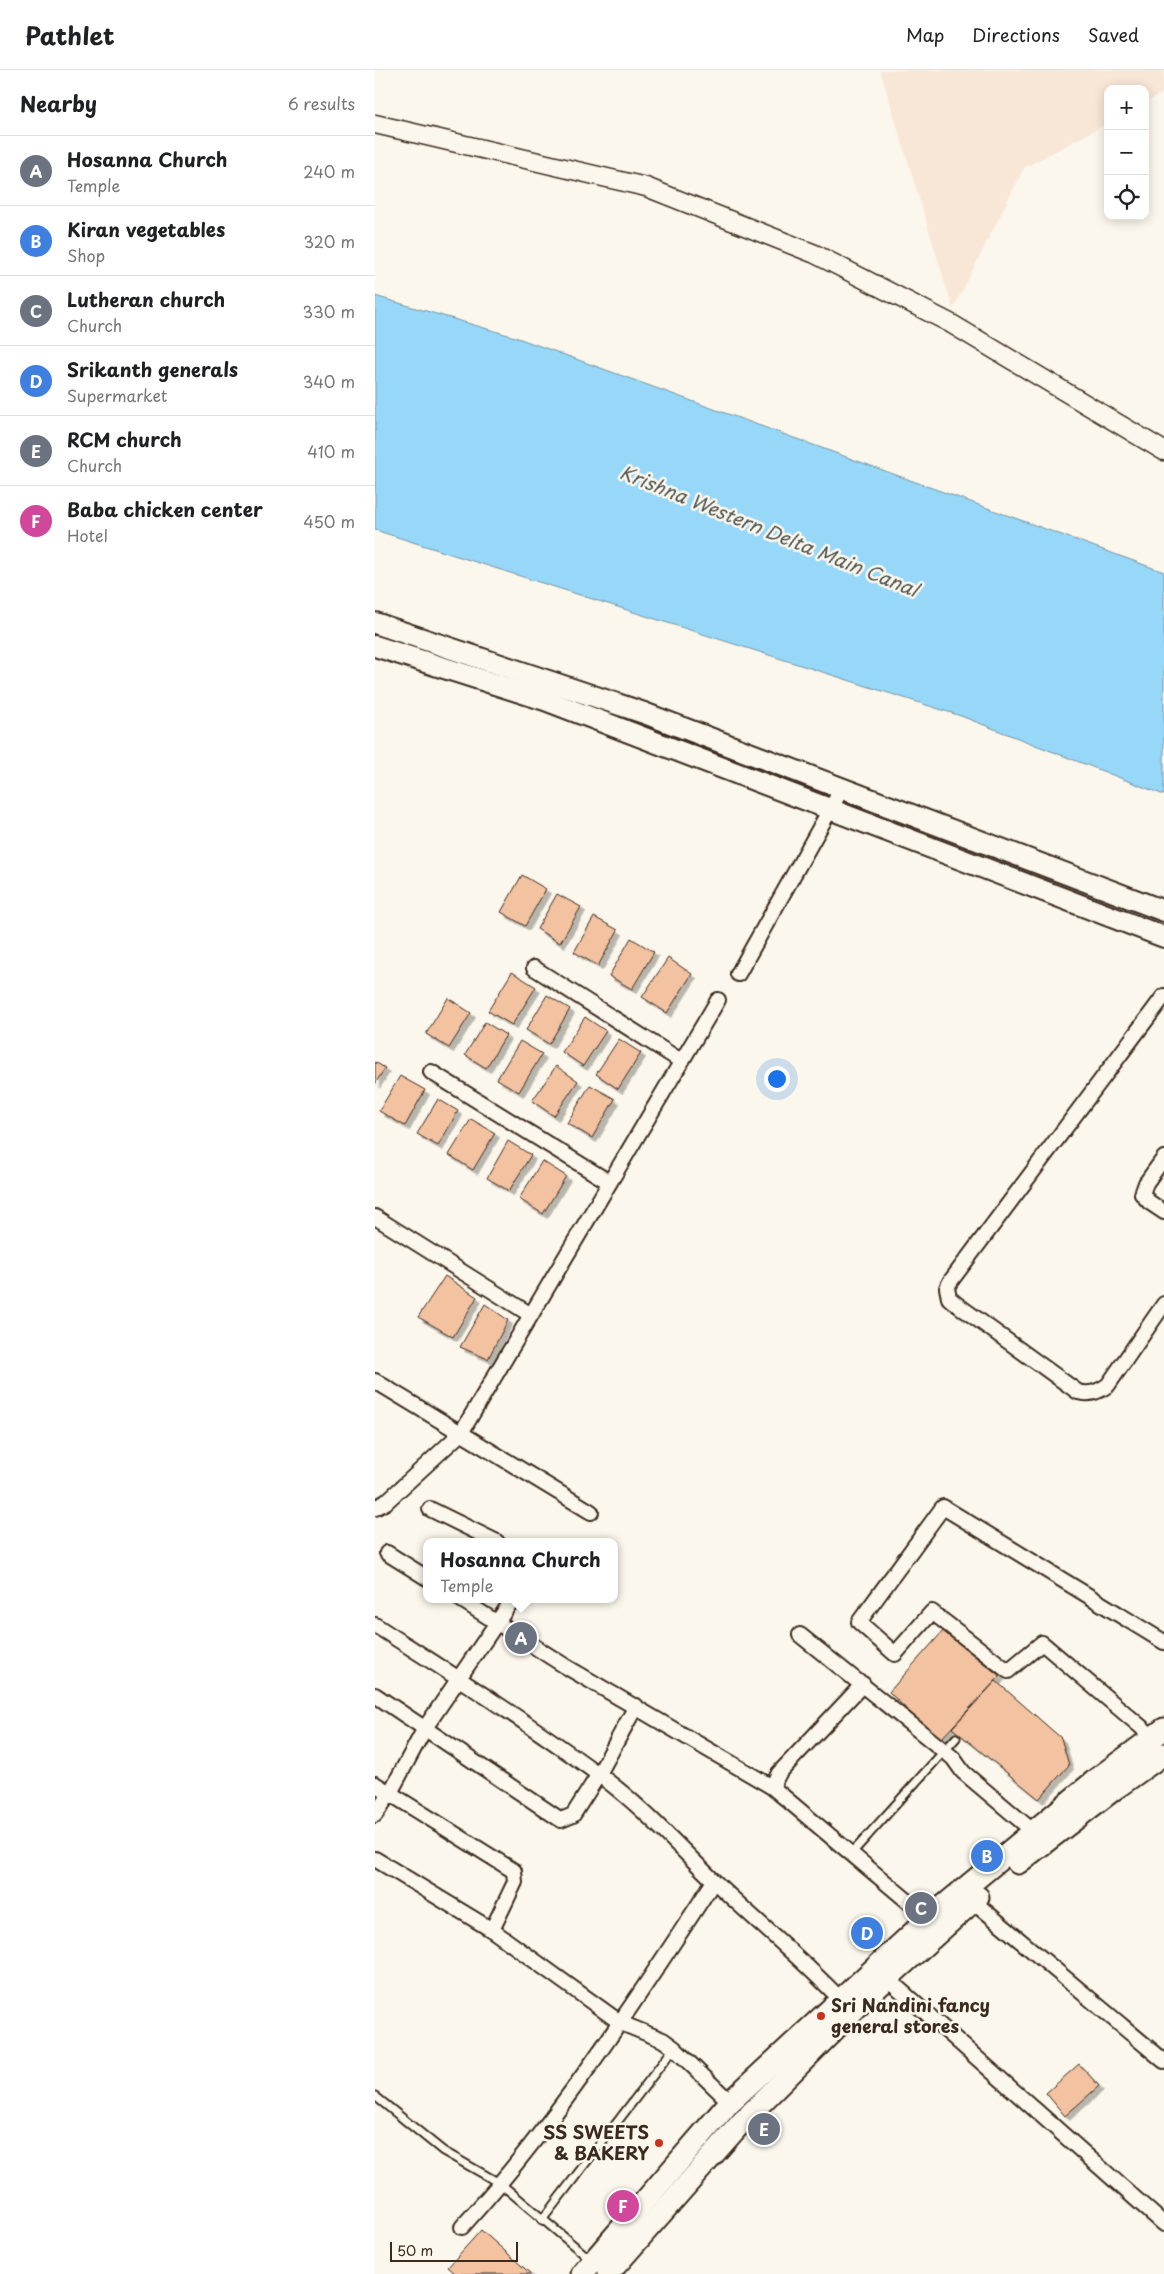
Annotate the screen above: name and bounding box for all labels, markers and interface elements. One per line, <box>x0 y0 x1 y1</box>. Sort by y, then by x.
text: Pathlet <box>25 17 115 53</box>
text: Map <box>906 21 944 48</box>
text: Directions <box>972 21 1060 48</box>
text: Saved <box>1088 21 1139 48</box>
map controls <box>1104 85 1149 220</box>
button: + <box>1104 85 1149 130</box>
text: Nearby <box>20 87 97 119</box>
text: 6 results <box>288 91 355 115</box>
button: − <box>1104 130 1149 175</box>
text: Hosanna Church <box>67 145 228 173</box>
text: A <box>30 159 42 183</box>
text: 240 m <box>303 159 355 183</box>
text: Temple <box>67 173 120 197</box>
button: locate <box>1104 175 1149 220</box>
text: Kiran vegetables <box>67 215 225 243</box>
text: B <box>31 229 41 253</box>
text: 320 m <box>304 229 355 253</box>
text: Shop <box>67 243 105 267</box>
text: Lutheran church <box>67 285 225 313</box>
text: C <box>30 299 42 323</box>
text: 330 m <box>302 299 355 323</box>
text: Church <box>67 313 122 337</box>
text: Srikanth generals <box>67 355 238 383</box>
text: D <box>30 369 42 393</box>
text: 340 m <box>303 369 355 393</box>
text: Supermarket <box>67 383 167 407</box>
text: RCM church <box>67 425 182 453</box>
text: E <box>31 439 41 463</box>
text: 410 m <box>307 439 355 463</box>
text: Church <box>67 453 122 477</box>
water label: Krishna Western Delta Main Canal <box>616 457 925 604</box>
text: Baba chicken center <box>67 495 263 523</box>
text: F <box>31 509 41 533</box>
text: 450 m <box>303 509 355 533</box>
text: Hotel <box>67 523 108 547</box>
your location <box>764 1066 790 1092</box>
popup <box>423 1538 618 1603</box>
text: Hosanna Church <box>440 1545 601 1573</box>
text: Temple <box>440 1573 494 1597</box>
pin: A <box>505 1619 537 1657</box>
pin: B <box>971 1837 1003 1875</box>
pin: C <box>905 1889 937 1927</box>
pin: D <box>851 1914 883 1952</box>
place label: Sri Nandini fancy general stores <box>831 1991 990 2039</box>
marker: Sri Nandini fancy general stores <box>815 2010 827 2022</box>
pin: E <box>748 2110 780 2148</box>
place label: SS SWEETS & BAKERY <box>543 2118 650 2166</box>
marker: SS SWEETS & BAKERY <box>653 2137 665 2149</box>
pin: F <box>607 2187 639 2225</box>
scale bar <box>390 2239 517 2262</box>
text: 50 m <box>397 2240 433 2261</box>

